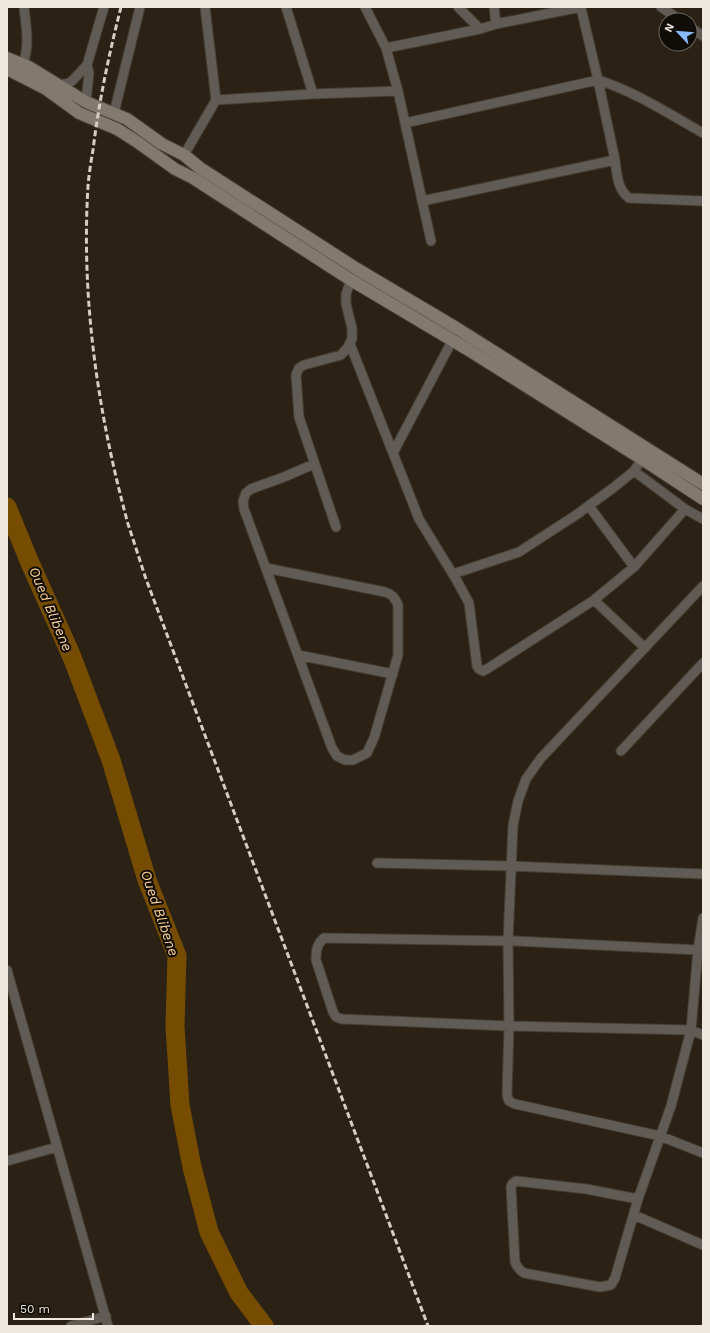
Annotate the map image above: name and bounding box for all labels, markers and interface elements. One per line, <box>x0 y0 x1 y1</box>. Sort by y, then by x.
north arrow <box>658 12 698 52</box>
text: N <box>662 21 677 34</box>
water label: Oued Blibene <box>26 565 76 653</box>
water label: Oued Blibene <box>138 868 182 958</box>
scale bar <box>14 1295 93 1321</box>
text: 50 m <box>20 1302 50 1316</box>

